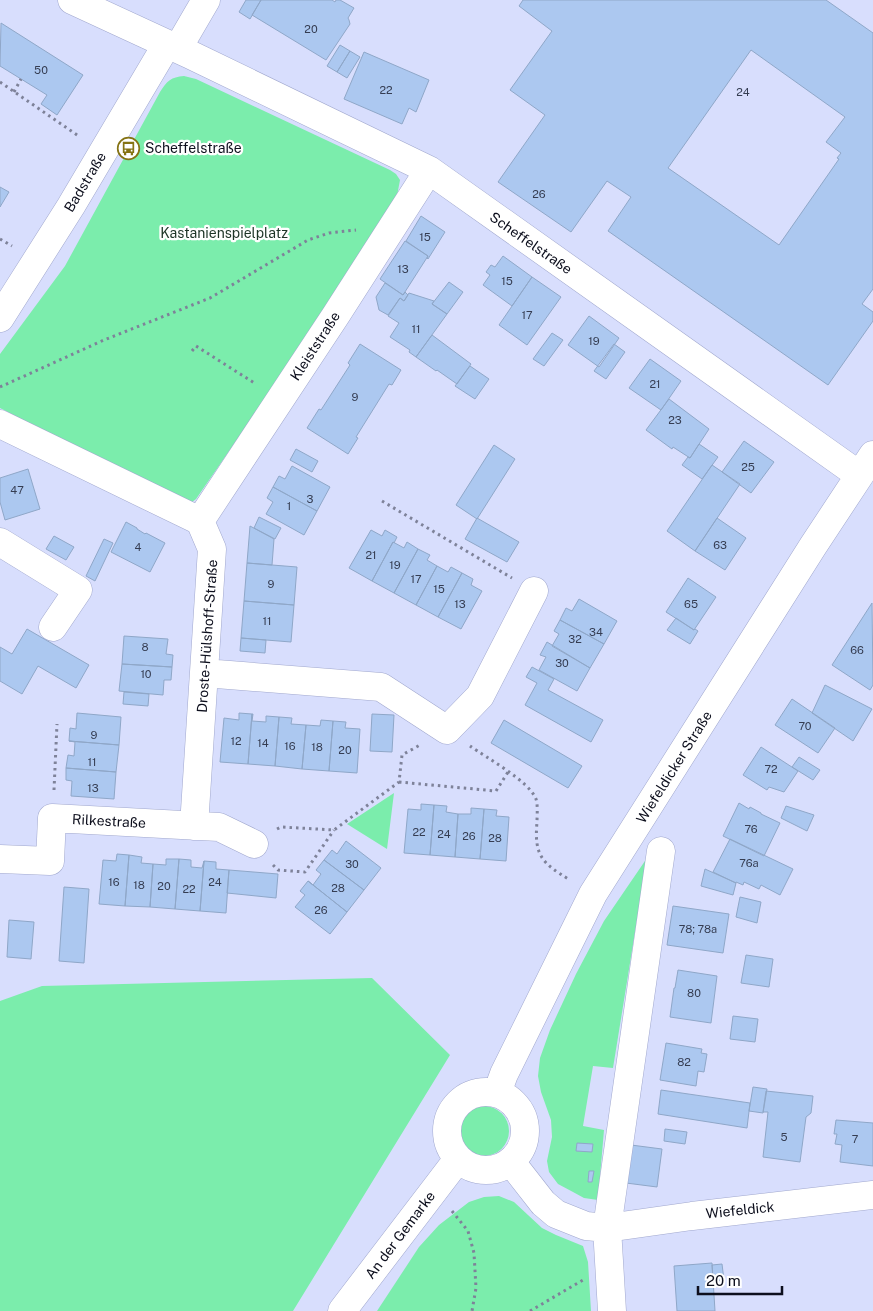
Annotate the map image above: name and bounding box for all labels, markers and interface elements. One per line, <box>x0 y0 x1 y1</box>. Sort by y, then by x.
house number: 20 <box>304 23 318 35</box>
house number: 50 <box>34 64 48 76</box>
house number: 22 <box>379 84 393 96</box>
house number: 24 <box>736 86 750 98</box>
bus stop icon: Scheffelstraße <box>117 136 141 160</box>
place label: Scheffelstraße <box>145 140 242 156</box>
street label: Badstraße <box>61 149 109 215</box>
house number: 26 <box>532 188 546 200</box>
street label: Scheffelstraße <box>487 209 575 277</box>
park label: Kastanienspielplatz <box>160 225 288 241</box>
house number: 15 <box>419 231 431 243</box>
house number: 13 <box>397 263 409 275</box>
house number: 15 <box>501 275 513 287</box>
street label: Kleiststraße <box>287 309 343 383</box>
house number: 17 <box>521 309 533 321</box>
house number: 11 <box>412 323 420 335</box>
house number: 19 <box>588 335 600 347</box>
house number: 21 <box>649 378 661 390</box>
house number: 9 <box>352 391 359 403</box>
house number: 23 <box>668 414 682 426</box>
house number: 25 <box>741 461 755 473</box>
house number: 47 <box>10 484 24 496</box>
house number: 3 <box>307 493 314 505</box>
house number: 1 <box>287 500 291 512</box>
house number: 63 <box>713 539 727 551</box>
house number: 4 <box>135 541 142 553</box>
house number: 21 <box>365 549 377 561</box>
street label: Droste-Hülshoff-Straße <box>194 559 220 713</box>
house number: 19 <box>389 559 401 571</box>
house number: 17 <box>410 573 422 585</box>
house number: 9 <box>268 578 275 590</box>
house number: 15 <box>433 583 445 595</box>
house number: 13 <box>454 598 466 610</box>
house number: 65 <box>684 598 698 610</box>
house number: 11 <box>263 615 271 627</box>
house number: 34 <box>589 626 603 638</box>
house number: 32 <box>568 633 582 645</box>
house number: 8 <box>141 641 149 653</box>
house number: 66 <box>850 644 864 656</box>
house number: 30 <box>555 657 569 669</box>
house number: 10 <box>140 668 152 680</box>
street label: Wiefeldicker Straße <box>633 708 715 826</box>
house number: 70 <box>798 720 812 732</box>
house number: 9 <box>91 729 98 741</box>
house number: 12 <box>230 735 242 747</box>
house number: 14 <box>257 737 269 749</box>
house number: 16 <box>284 740 296 752</box>
house number: 18 <box>311 741 323 753</box>
house number: 20 <box>338 744 352 756</box>
house number: 11 <box>88 756 96 768</box>
house number: 72 <box>764 763 778 775</box>
house number: 13 <box>87 782 99 794</box>
street label: Rilkestraße <box>72 811 146 831</box>
house number: 76 <box>744 823 758 835</box>
house number: 22 <box>412 826 426 838</box>
house number: 24 <box>437 828 451 840</box>
house number: 26 <box>462 830 476 842</box>
house number: 28 <box>488 832 502 844</box>
house number: 76a <box>739 857 759 869</box>
house number: 30 <box>345 858 359 870</box>
house number: 16 <box>108 876 120 888</box>
house number: 24 <box>208 876 222 888</box>
house number: 18 <box>133 879 145 891</box>
house number: 20 <box>157 880 171 892</box>
house number: 28 <box>331 882 345 894</box>
house number: 22 <box>182 883 196 895</box>
house number: 26 <box>314 904 328 916</box>
house number: 78; 78a <box>679 923 717 935</box>
house number: 80 <box>687 987 701 999</box>
house number: 82 <box>677 1056 691 1068</box>
house number: 5 <box>780 1131 788 1143</box>
house number: 7 <box>852 1133 859 1145</box>
street label: An der Gemarke <box>362 1188 438 1282</box>
street label: Wiefeldick <box>705 1198 775 1222</box>
scale bar <box>698 1264 782 1296</box>
text: 20 m <box>706 1272 741 1289</box>

